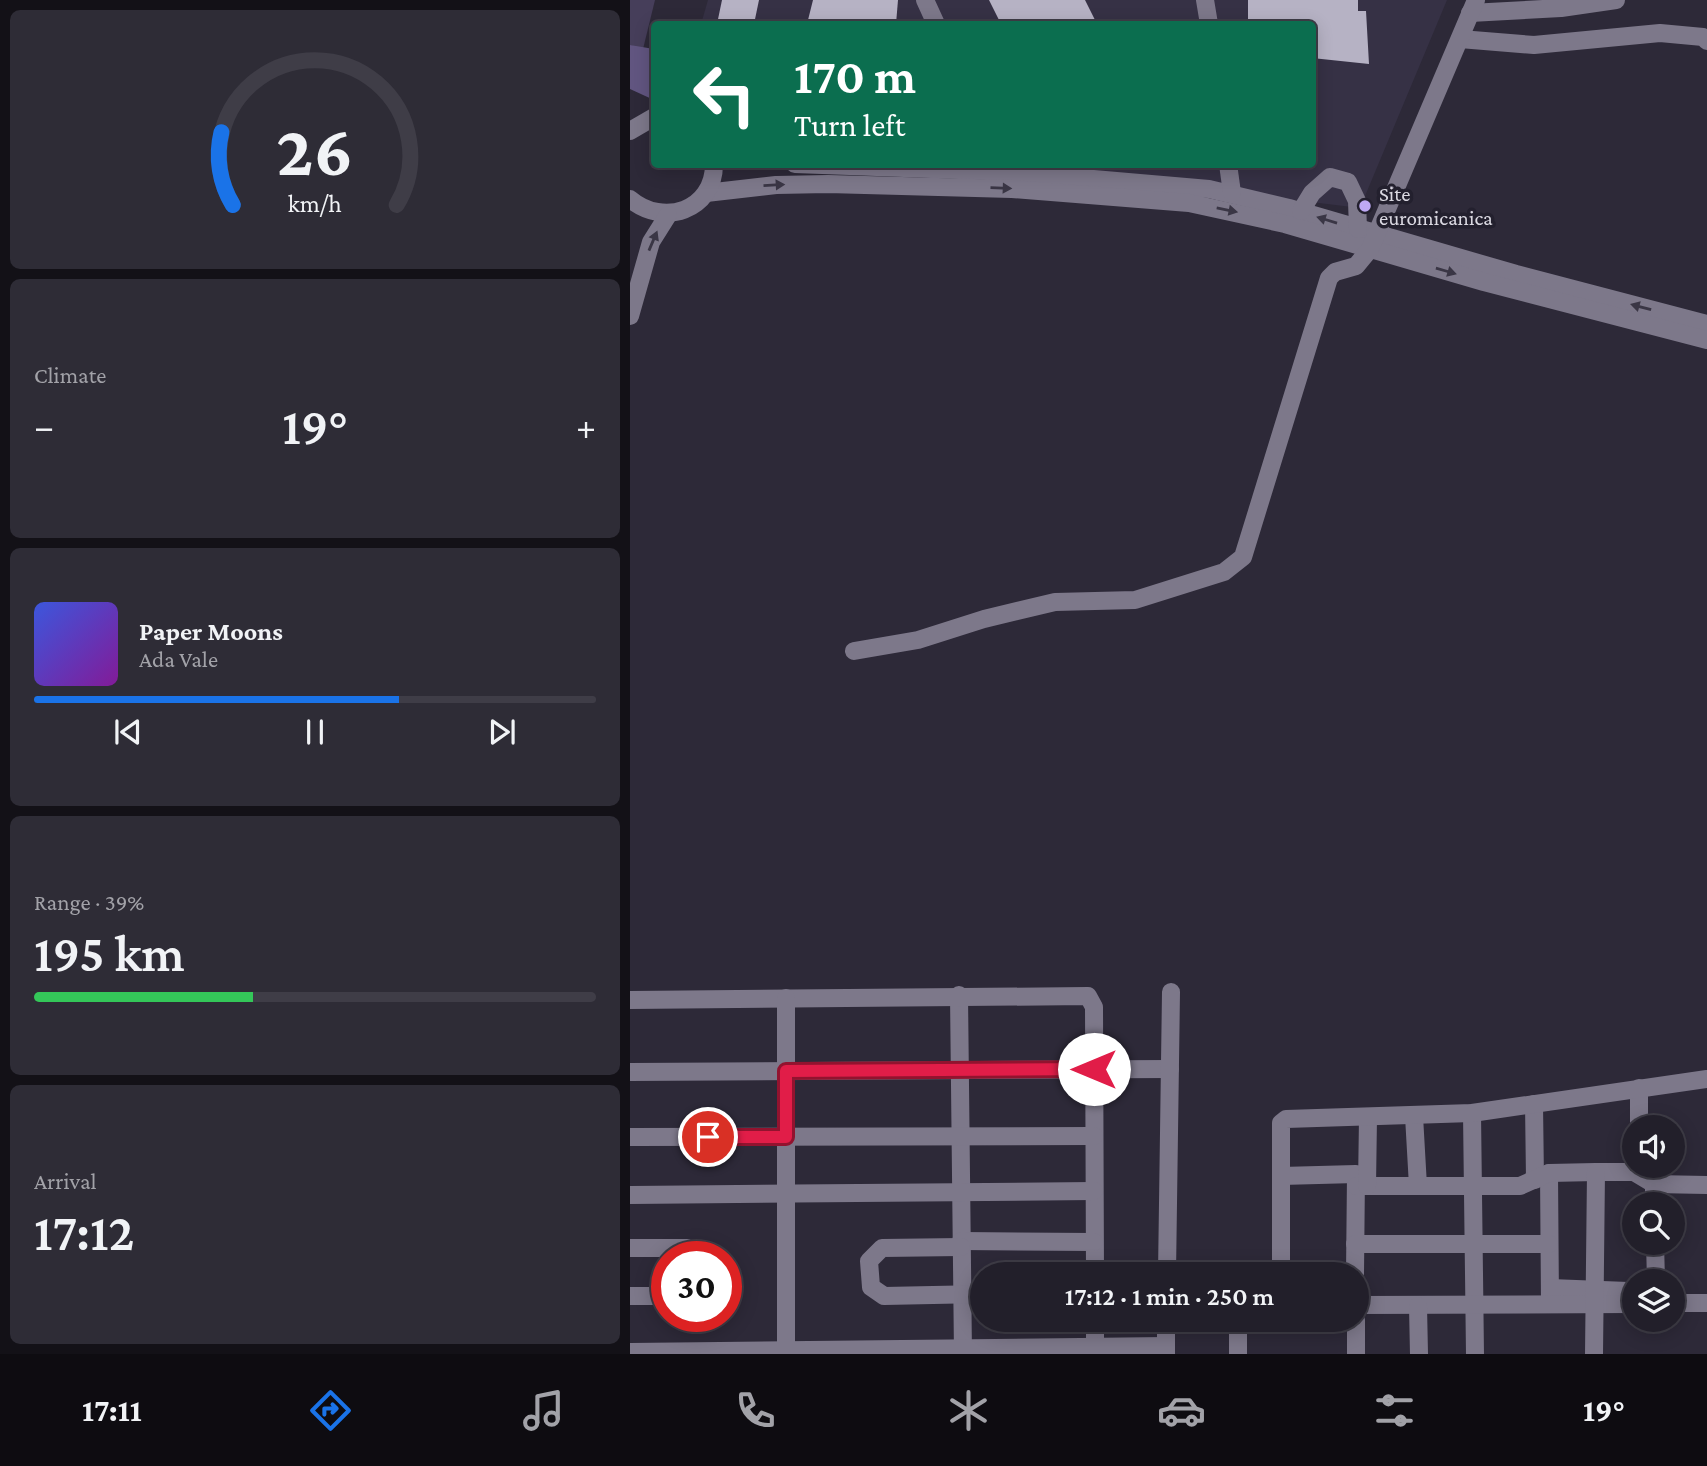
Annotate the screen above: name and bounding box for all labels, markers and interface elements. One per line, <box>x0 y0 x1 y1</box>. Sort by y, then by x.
icon: left <box>679 49 770 140</box>
text: 170 m <box>794 49 916 104</box>
text: Turn left <box>794 107 905 143</box>
text: 26 <box>277 111 353 192</box>
one-way arrow <box>763 180 785 191</box>
place label: Site euromicanica <box>1379 182 1493 230</box>
one-way arrow <box>990 183 1012 194</box>
text: km/h <box>288 190 342 217</box>
marker: Site euromicanica <box>1357 198 1373 214</box>
one-way arrow <box>1216 204 1238 215</box>
one-way arrow <box>1317 214 1338 224</box>
one-way arrow <box>647 230 658 251</box>
one-way arrow <box>1436 266 1457 276</box>
one-way arrow <box>1630 301 1652 312</box>
text: Climate <box>34 362 106 388</box>
text: 19° <box>282 397 348 455</box>
text: − <box>34 405 54 447</box>
text: + <box>576 405 596 447</box>
text: Paper Moons <box>139 617 283 646</box>
text: Ada Vale <box>139 646 218 672</box>
icon: previous <box>109 713 147 751</box>
icon: pause <box>296 713 334 751</box>
icon: next <box>483 713 521 751</box>
text: Range · 39% <box>34 889 144 915</box>
text: 195 km <box>34 924 185 982</box>
position arrow <box>1057 1032 1131 1106</box>
pin <box>678 1107 738 1167</box>
map controls <box>1622 1115 1685 1332</box>
button: sound <box>1622 1115 1685 1178</box>
icon: arrive <box>689 1118 727 1156</box>
text: Arrival <box>34 1168 97 1194</box>
button: search <box>1622 1192 1685 1255</box>
text: 17:12 <box>34 1203 134 1261</box>
speed limit sign: 30 <box>651 1241 742 1332</box>
button: layers <box>1622 1269 1685 1332</box>
text: 17:12 · 1 min · 250 m <box>1065 1282 1274 1311</box>
icon: directions <box>306 1386 355 1435</box>
icon: music <box>519 1386 568 1435</box>
icon: phone <box>731 1386 780 1435</box>
icon: climate <box>944 1386 993 1435</box>
icon: car <box>1157 1386 1206 1435</box>
icon: filters <box>1370 1386 1419 1435</box>
text: 17:11 <box>82 1392 142 1428</box>
text: 19° <box>1583 1392 1625 1428</box>

